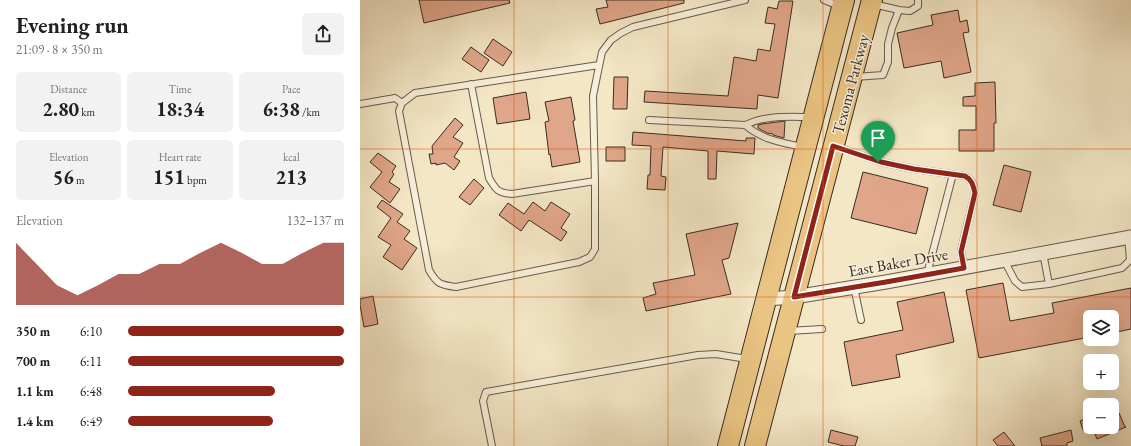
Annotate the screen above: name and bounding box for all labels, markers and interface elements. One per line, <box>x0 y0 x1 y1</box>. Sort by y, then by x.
text: Evening run <box>16 11 129 40</box>
button: share <box>302 13 344 55</box>
street label: Texoma Parkway <box>827 31 874 136</box>
text: 21:09 · 8 × 350 m <box>16 41 103 58</box>
text: Distance <box>50 82 87 96</box>
text: Time <box>169 82 191 96</box>
text: Pace <box>282 82 301 96</box>
text: 2.80 <box>42 96 79 122</box>
text: 18:34 <box>156 96 204 122</box>
text: 6:38 <box>262 96 300 122</box>
text: km <box>79 105 95 119</box>
text: /km <box>300 105 320 119</box>
pin <box>861 121 895 162</box>
icon: arrive <box>867 127 889 149</box>
text: Elevation <box>49 150 88 164</box>
text: Heart rate <box>159 150 201 164</box>
text: kcal <box>283 150 300 164</box>
text: 56 <box>53 164 74 190</box>
text: 151 <box>153 164 185 190</box>
text: 213 <box>275 164 307 190</box>
text: m <box>74 173 85 187</box>
text: bpm <box>185 173 207 187</box>
text: Elevation <box>16 212 63 229</box>
text: 132–137 m <box>287 212 344 229</box>
street label: East Baker Drive <box>847 243 949 282</box>
map controls <box>1083 310 1119 434</box>
button: layers <box>1083 310 1119 346</box>
text: 350 m <box>16 323 50 340</box>
text: 6:10 <box>80 323 102 340</box>
text: 700 m <box>16 353 50 370</box>
text: 6:11 <box>80 353 102 370</box>
button: + <box>1083 354 1119 390</box>
text: 1.1 km <box>16 383 54 400</box>
text: 6:48 <box>80 383 102 400</box>
button: − <box>1083 398 1119 434</box>
text: 1.4 km <box>16 413 54 430</box>
text: 6:49 <box>80 413 102 430</box>

